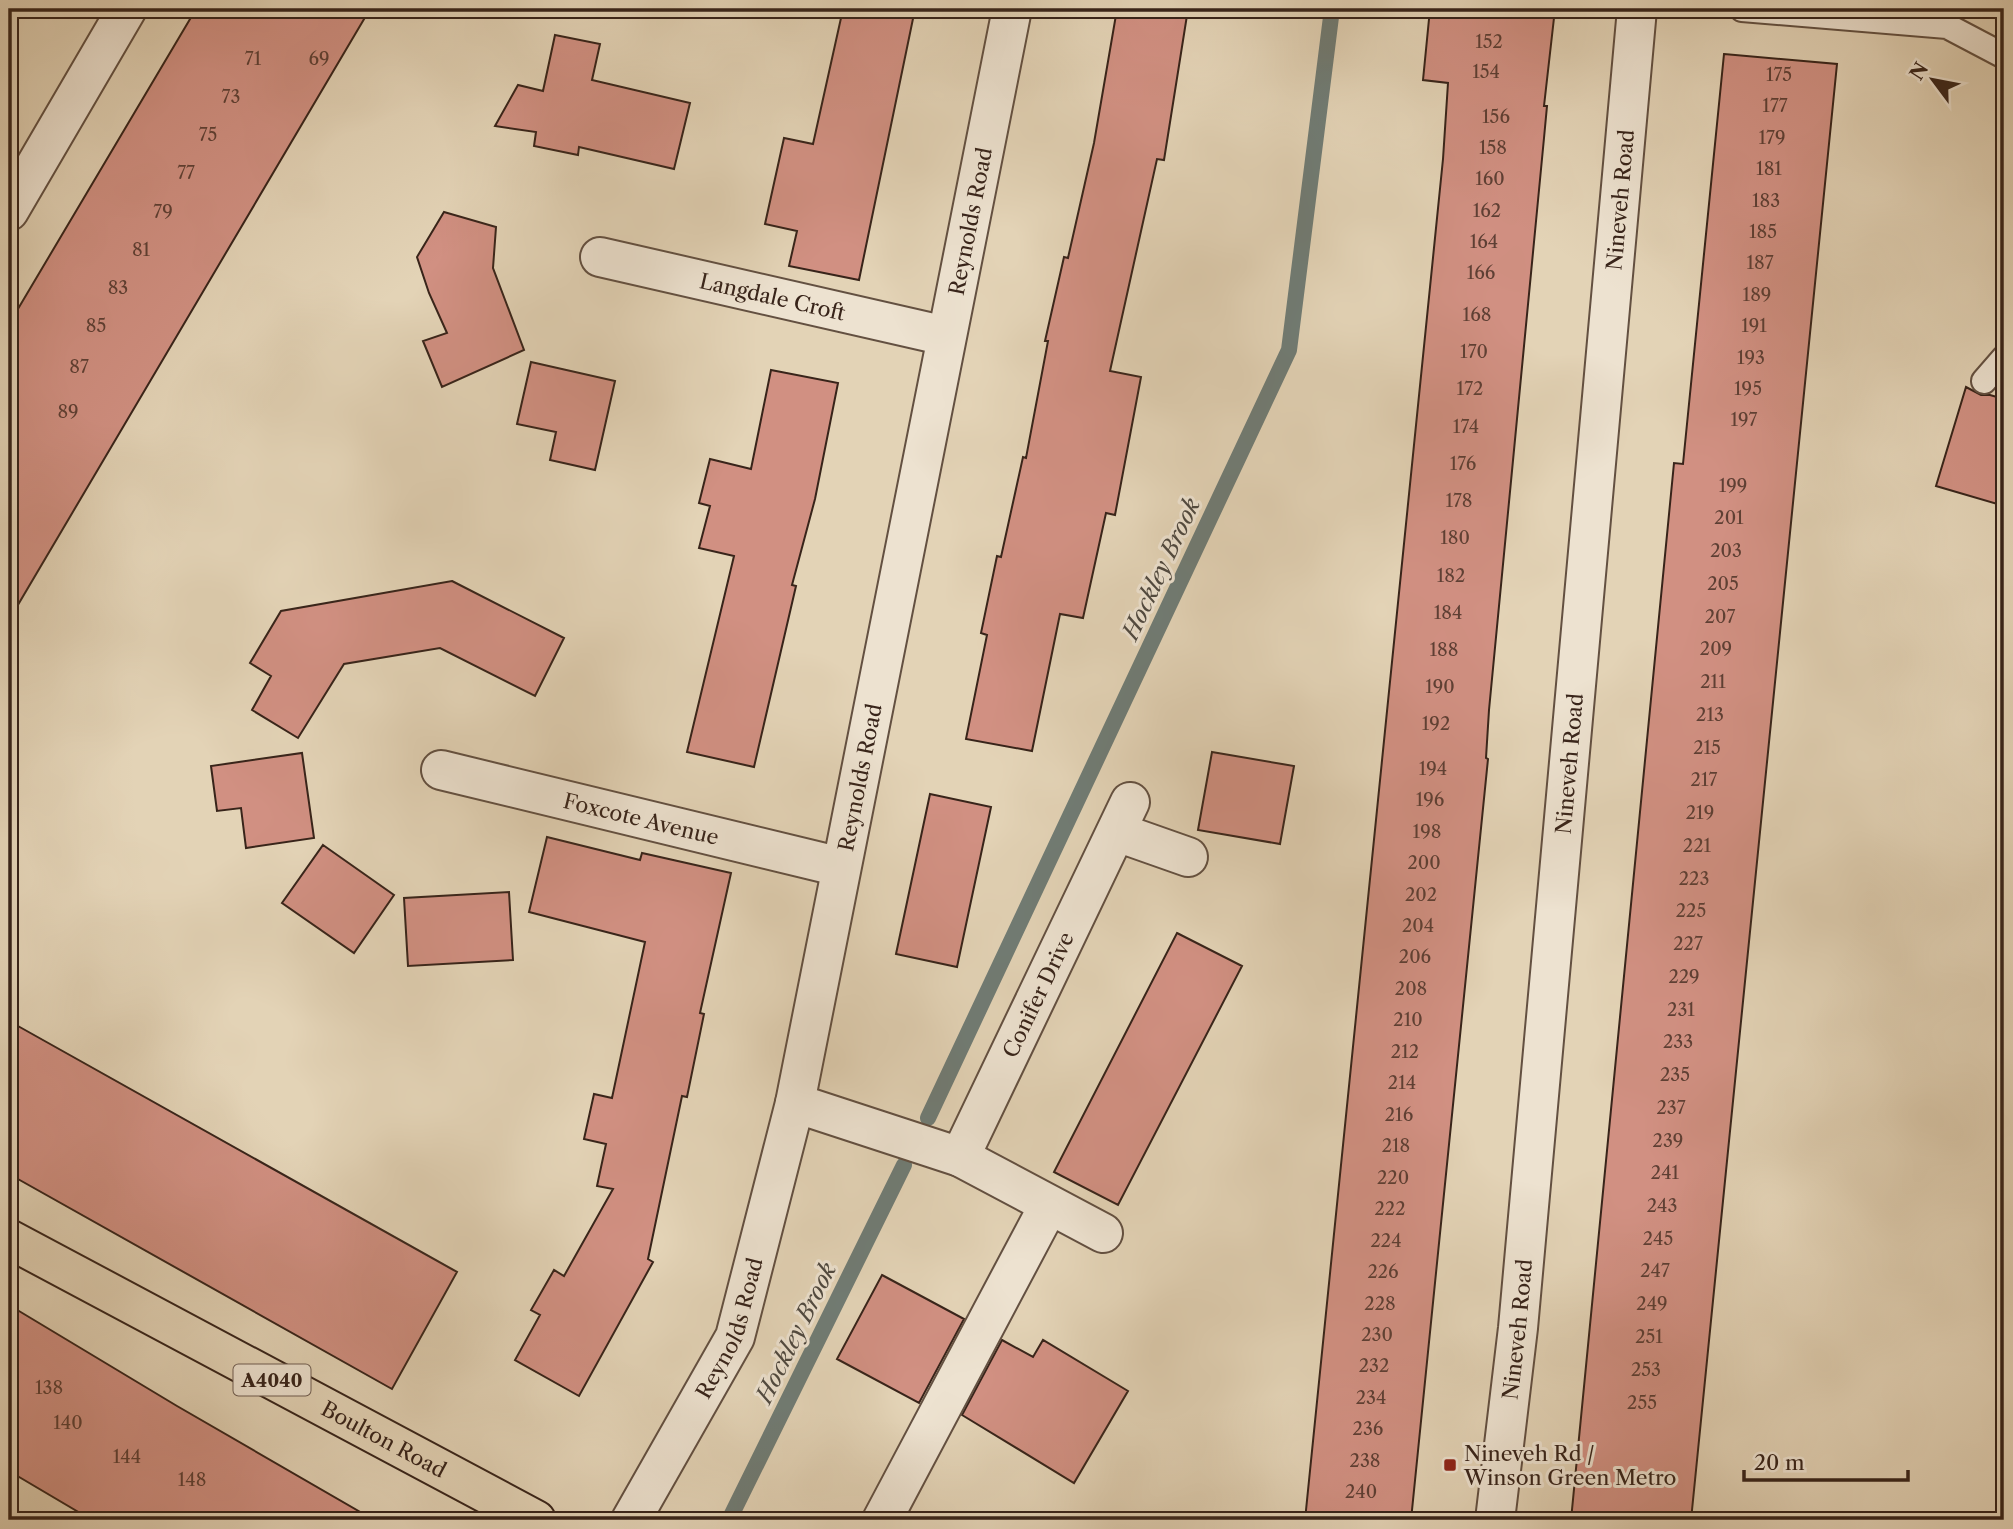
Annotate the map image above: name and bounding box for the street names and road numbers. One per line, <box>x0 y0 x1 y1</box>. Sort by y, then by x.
street label: Nineveh Road <box>1601 128 1639 272</box>
street label: Reynolds Road <box>943 145 997 297</box>
street label: Langdale Croft <box>697 268 848 325</box>
street label: Nineveh Road <box>1550 692 1588 835</box>
street label: Reynolds Road <box>833 701 886 853</box>
street label: Foxcote Avenue <box>561 788 722 849</box>
street label: Conifer Drive <box>997 928 1078 1062</box>
street label: Reynolds Road <box>690 1255 767 1403</box>
street label: Nineveh Road <box>1497 1258 1537 1401</box>
road number: A4040 <box>233 1364 310 1396</box>
street label: Boulton Road <box>317 1396 451 1482</box>

